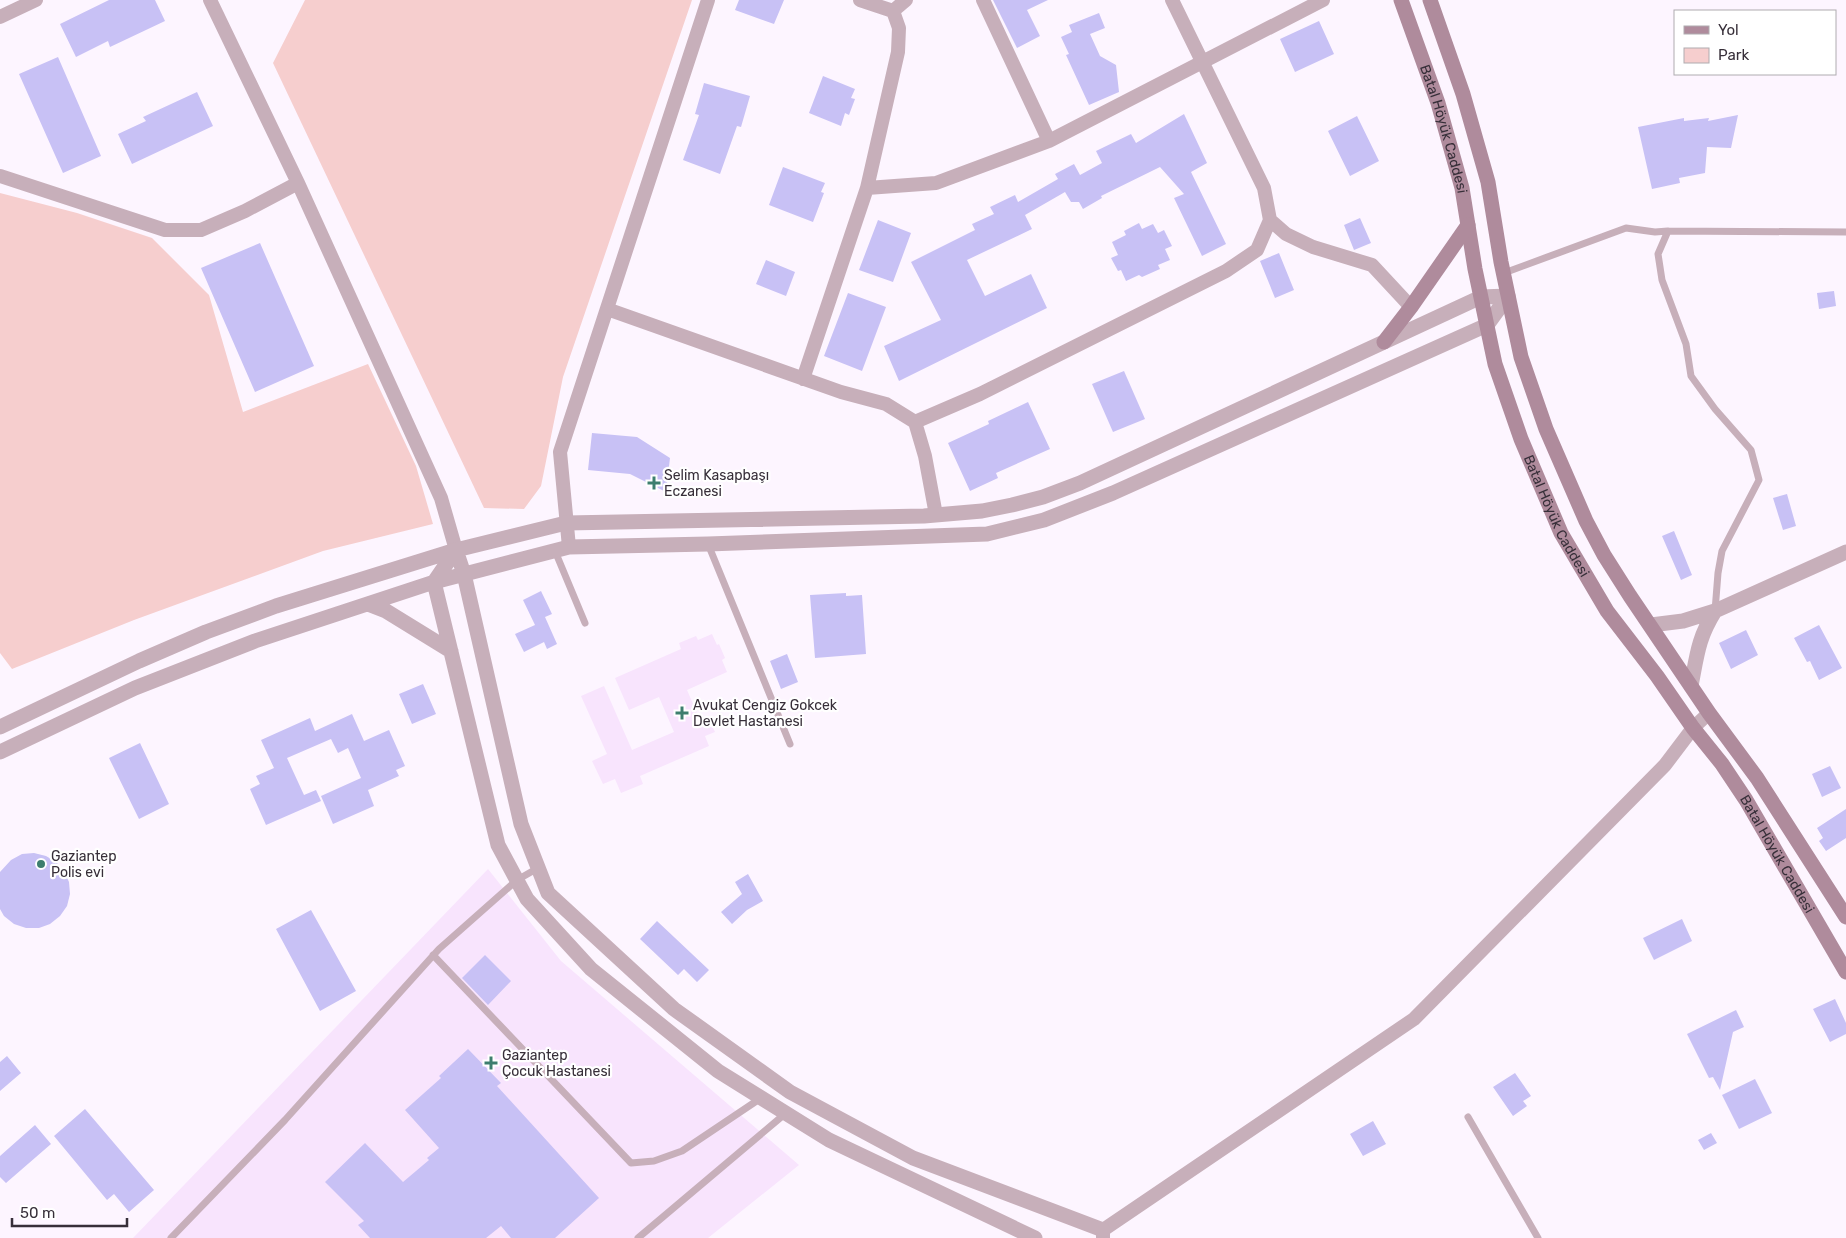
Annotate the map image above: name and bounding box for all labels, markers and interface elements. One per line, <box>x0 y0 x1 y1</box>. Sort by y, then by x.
legend <box>1674 10 1836 75</box>
text: Yol <box>1718 21 1739 39</box>
text: Park <box>1718 46 1749 64</box>
street label: Batal Höyük Caddesi <box>1416 62 1471 194</box>
street label: Batal Höyük Caddesi <box>1520 452 1593 580</box>
place label: Selim Kasapbaşı Eczanesi <box>664 467 769 500</box>
marker: Selim Kasapbaşı Eczanesi <box>648 477 660 489</box>
place label: Avukat Cengiz Gokcek Devlet Hastanesi <box>693 697 838 730</box>
marker: Avukat Cengiz Gokcek Devlet Hastanesi <box>675 706 689 720</box>
street label: Batal Höyük Caddesi <box>1736 792 1818 916</box>
place label: Gaziantep Polis evi <box>51 848 117 881</box>
marker: Gaziantep Polis evi <box>35 858 47 870</box>
place label: Gaziantep Çocuk Hastanesi <box>502 1047 611 1080</box>
marker: Gaziantep Çocuk Hastanesi <box>484 1056 498 1070</box>
scale bar <box>12 1196 128 1228</box>
text: 50 m <box>20 1204 55 1222</box>

